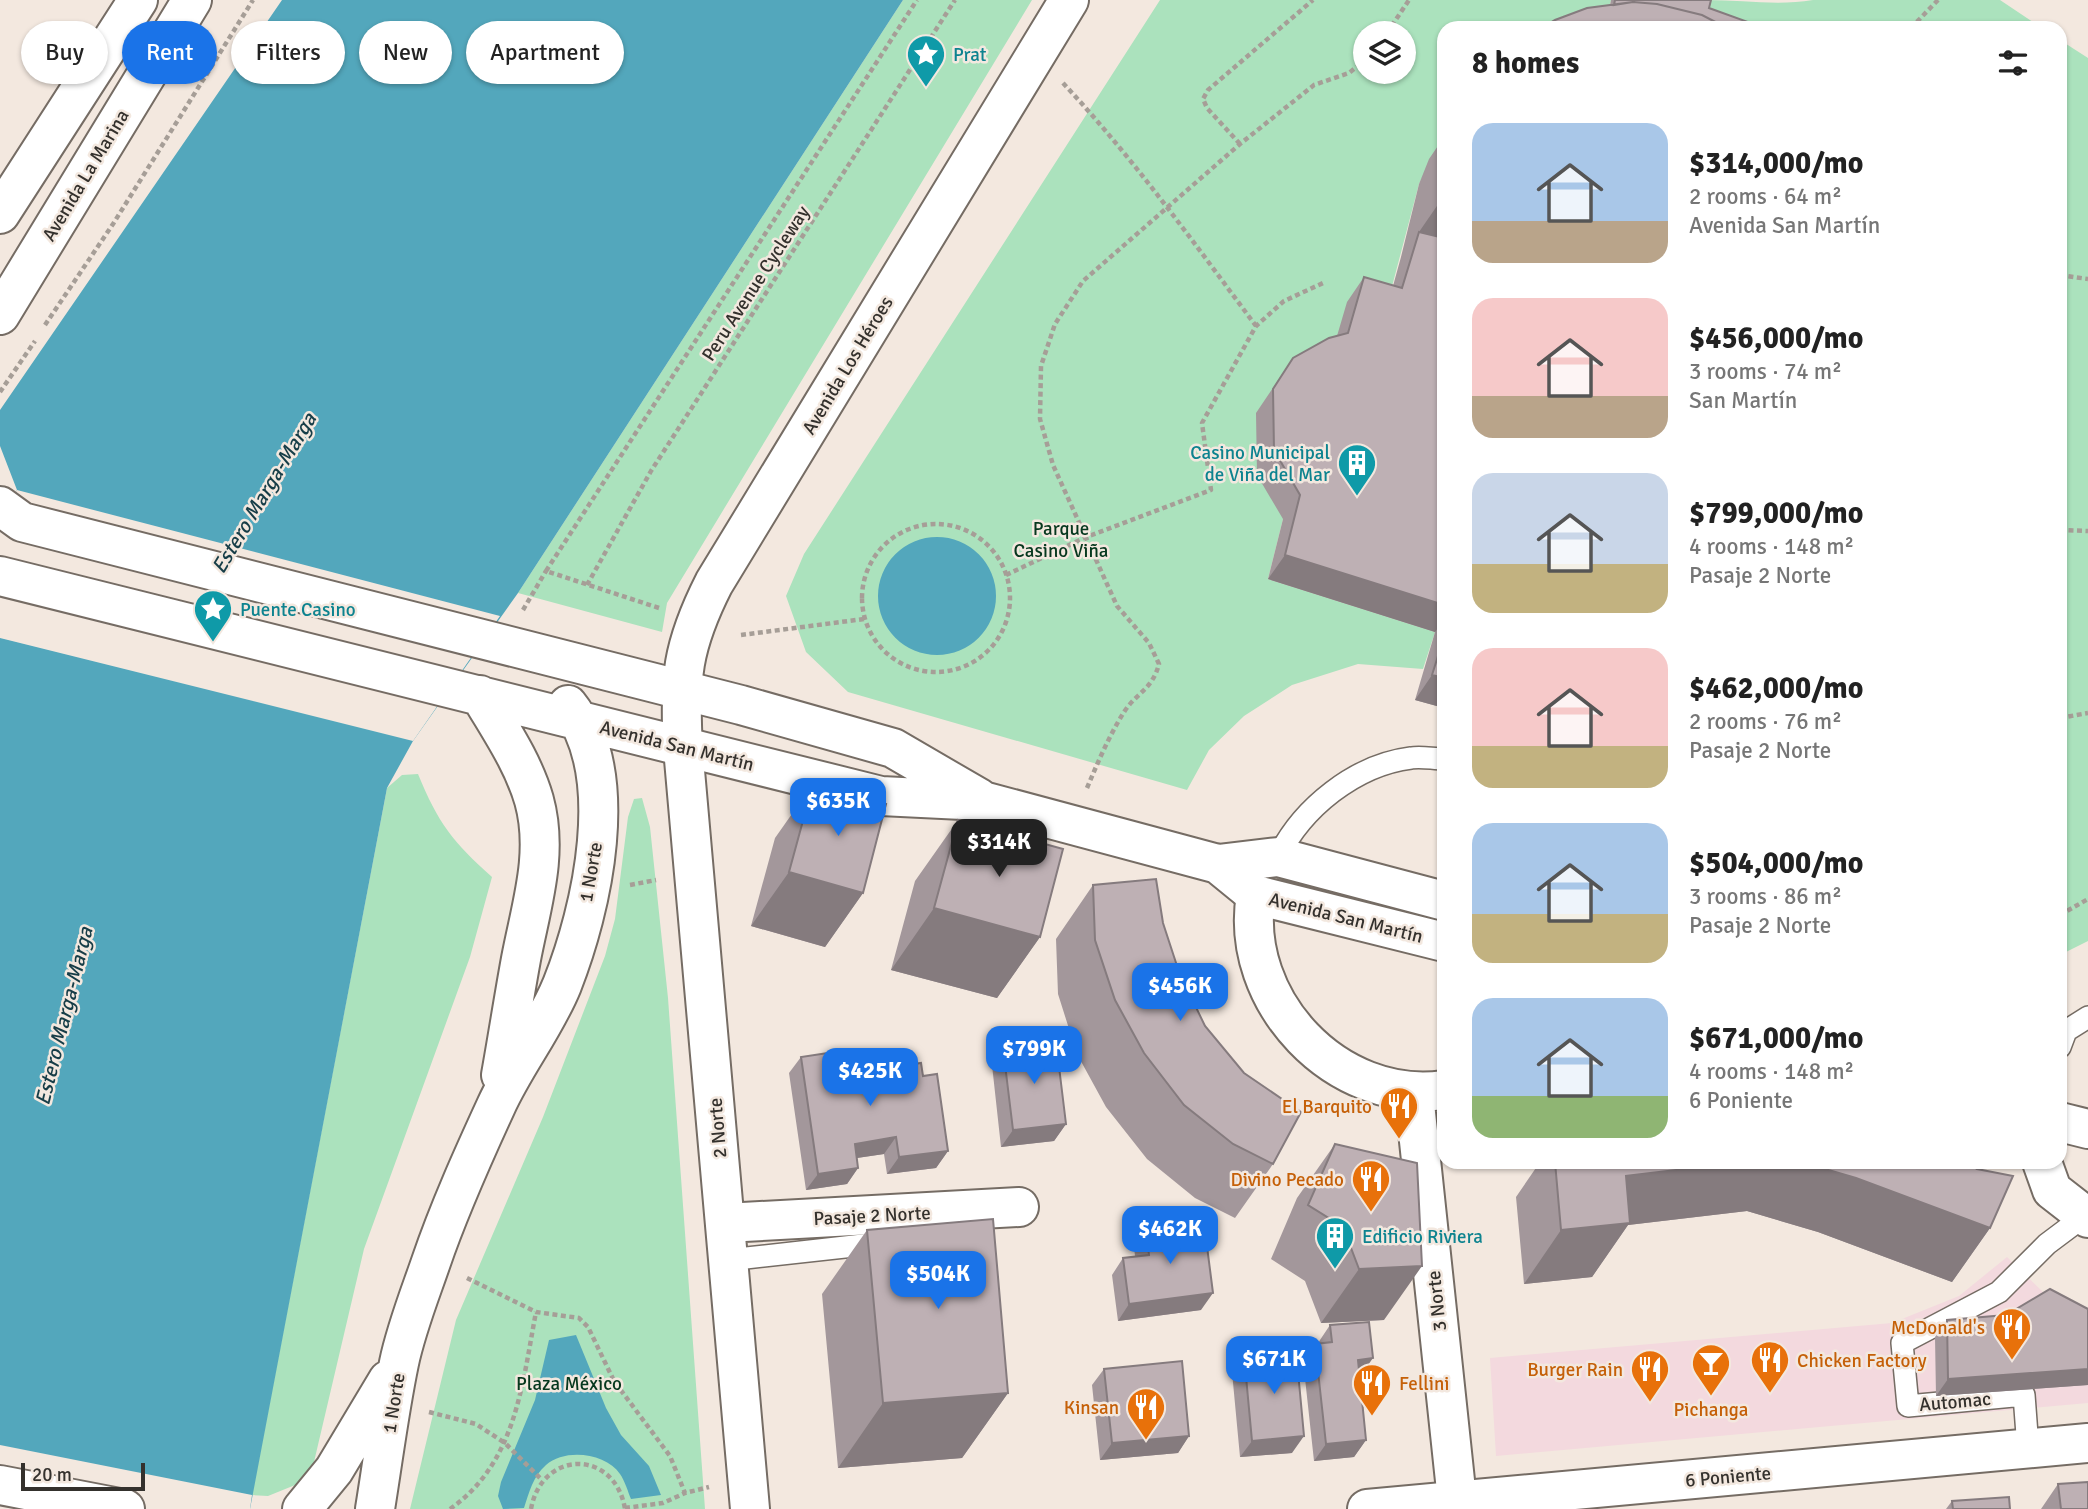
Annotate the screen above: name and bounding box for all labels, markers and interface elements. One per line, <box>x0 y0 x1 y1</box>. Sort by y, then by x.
chip: Buy <box>21 21 108 84</box>
chip: Rent <box>122 21 217 84</box>
chip: Filters <box>231 21 345 84</box>
chip: New <box>359 21 452 84</box>
chip: Apartment <box>466 21 624 84</box>
map controls <box>1353 21 1416 84</box>
button: layers <box>1353 21 1416 84</box>
place icon: Prat <box>905 33 947 88</box>
place label: Prat <box>953 43 987 67</box>
icon: filters <box>1994 44 2032 82</box>
text: 8 homes <box>1472 45 1579 82</box>
street label: Avenida La Marina <box>37 105 135 246</box>
text: $314,000/mo <box>1689 145 1863 182</box>
icon: home <box>1528 151 1612 235</box>
text: 2 rooms · 64 m² <box>1689 182 1842 211</box>
street label: Peru Avenue Cycleway <box>697 201 815 366</box>
text: Avenida San Martín <box>1689 211 1880 240</box>
street label: Avenida Los Héroes <box>797 292 899 439</box>
text: $456,000/mo <box>1689 320 1863 357</box>
icon: home <box>1528 326 1612 410</box>
text: 3 rooms · 74 m² <box>1689 357 1842 386</box>
text: San Martín <box>1689 386 1797 415</box>
water label: Estero Marga-Marga <box>206 407 323 578</box>
place label: Casino Municipal de Viña del Mar <box>1190 441 1330 487</box>
building icon: Casino Municipal de Viña del Mar <box>1336 442 1378 497</box>
text: $799,000/mo <box>1689 495 1863 532</box>
icon: home <box>1528 501 1612 585</box>
park label: Parque Casino Viña <box>1014 517 1108 563</box>
text: 4 rooms · 148 m² <box>1689 532 1854 561</box>
text: Pasaje 2 Norte <box>1689 561 1831 590</box>
place icon: Puente Casino <box>192 588 234 643</box>
place label: Puente Casino <box>240 598 356 622</box>
text: $462,000/mo <box>1689 670 1863 707</box>
icon: home <box>1528 676 1612 760</box>
text: 2 rooms · 76 m² <box>1689 707 1842 736</box>
street label: Avenida San Martín <box>597 715 756 777</box>
text: Pasaje 2 Norte <box>1689 736 1831 765</box>
pin: $635K <box>789 778 887 838</box>
text: $635K <box>806 786 870 815</box>
pin: $314K <box>950 820 1048 879</box>
text: $314K <box>967 827 1031 856</box>
street label: 1 Norte <box>574 840 608 904</box>
text: $504,000/mo <box>1689 845 1863 882</box>
icon: home <box>1528 851 1612 935</box>
text: 3 rooms · 86 m² <box>1689 882 1842 911</box>
street label: Avenida San Martín <box>1266 887 1425 949</box>
text: Pasaje 2 Norte <box>1689 911 1831 940</box>
water label: Estero Marga-Marga <box>29 923 99 1108</box>
pin: $456K <box>1131 964 1229 1023</box>
text: $456K <box>1148 971 1212 1000</box>
text: $671,000/mo <box>1689 1020 1863 1057</box>
pin: $799K <box>985 1026 1083 1086</box>
icon: home <box>1528 1026 1612 1110</box>
text: $799K <box>1002 1034 1066 1063</box>
pin: $425K <box>821 1048 919 1108</box>
text: $425K <box>838 1056 902 1085</box>
text: 4 rooms · 148 m² <box>1689 1057 1854 1086</box>
restaurant icon: El Barquito <box>1378 1085 1420 1140</box>
text: 6 Poniente <box>1689 1086 1793 1115</box>
place label: El Barquito <box>1282 1095 1372 1119</box>
street label: 2 Norte <box>703 1097 733 1159</box>
restaurant icon: Divino Pecado <box>1350 1158 1392 1213</box>
place label: Divino Pecado <box>1231 1168 1344 1192</box>
street label: Pasaje 2 Norte <box>813 1201 931 1231</box>
pin: $462K <box>1121 1206 1219 1266</box>
text: $462K <box>1138 1214 1202 1243</box>
building icon: Edificio Riviera <box>1314 1215 1356 1270</box>
place label: Edificio Riviera <box>1362 1225 1483 1249</box>
pin: $504K <box>889 1252 987 1311</box>
text: $504K <box>906 1259 970 1288</box>
street label: 3 Norte <box>1422 1270 1452 1332</box>
restaurant icon: McDonald's <box>1991 1306 2033 1361</box>
place label: McDonald's <box>1891 1316 1985 1340</box>
pin: $671K <box>1225 1336 1323 1396</box>
restaurant icon: Chicken Factory <box>1749 1339 1791 1394</box>
bar icon: Pichanga <box>1690 1342 1732 1397</box>
text: $671K <box>1242 1344 1306 1373</box>
restaurant icon: Burger Rain <box>1629 1348 1671 1403</box>
place label: Chicken Factory <box>1797 1349 1927 1373</box>
place label: Burger Rain <box>1527 1358 1623 1382</box>
restaurant icon: Fellini <box>1351 1362 1393 1417</box>
street label: 1 Norte <box>377 1371 411 1435</box>
park label: Plaza México <box>516 1372 622 1396</box>
place label: Fellini <box>1399 1372 1449 1396</box>
restaurant icon: Kinsan <box>1125 1386 1167 1441</box>
street label: Automac <box>1918 1387 1992 1417</box>
place label: Kinsan <box>1064 1396 1119 1420</box>
place label: Pichanga <box>1674 1398 1748 1422</box>
scale bar <box>21 1460 145 1492</box>
street label: 6 Poniente <box>1684 1461 1772 1493</box>
text: 20 m <box>32 1463 72 1487</box>

